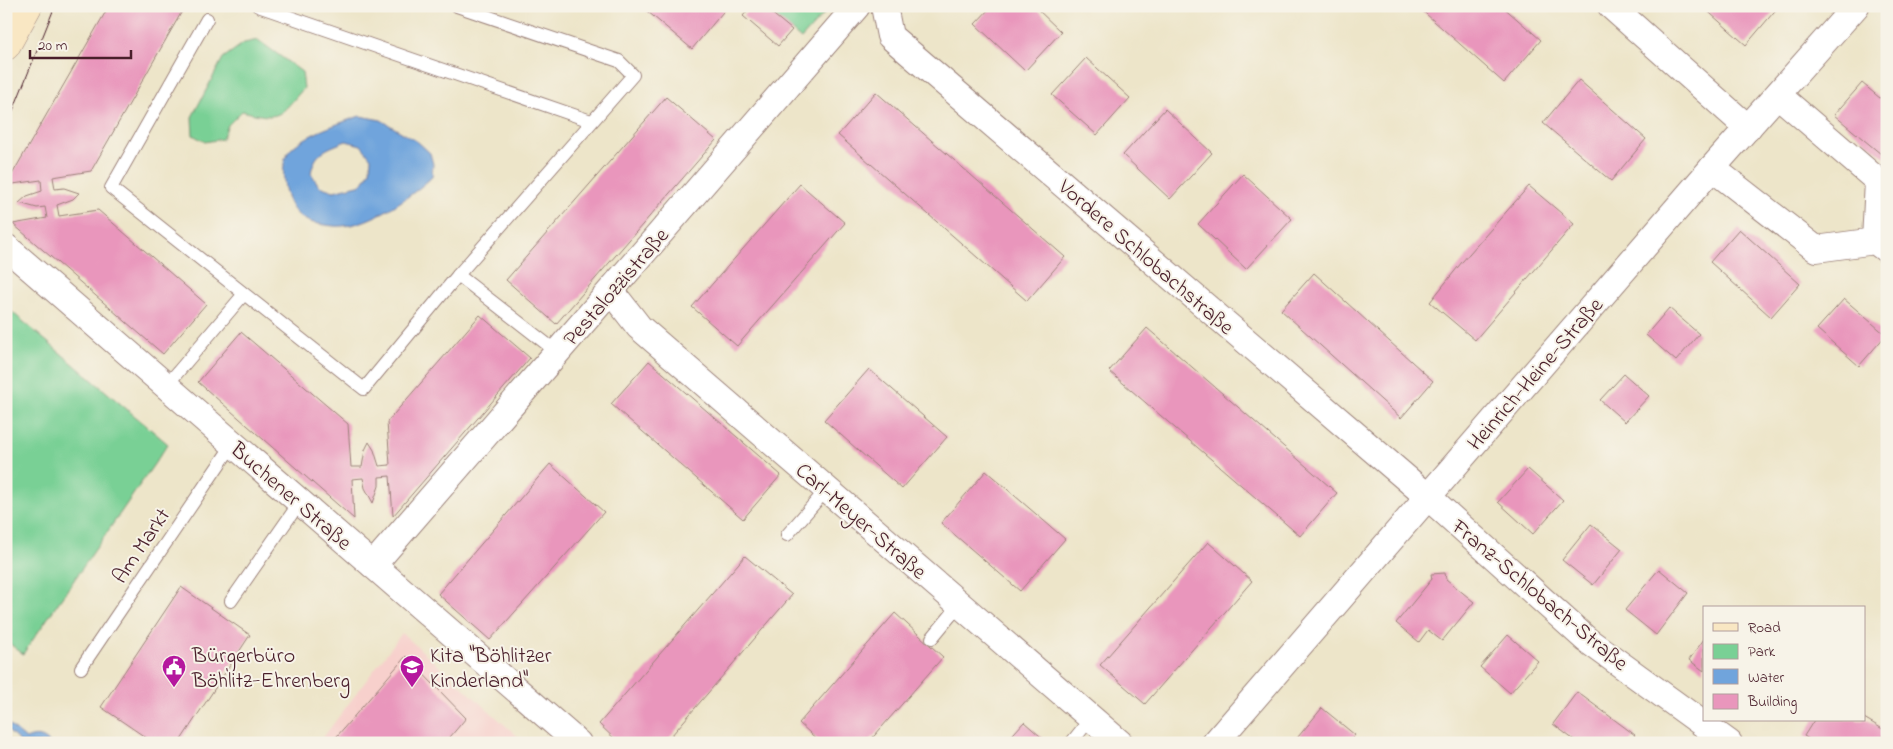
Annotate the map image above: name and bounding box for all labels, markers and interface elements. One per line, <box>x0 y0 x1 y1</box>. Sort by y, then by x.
scale bar <box>30 28 131 60</box>
text: 20 m <box>38 35 68 57</box>
street label: Vordere Schlobachstraße <box>1049 172 1240 344</box>
street label: Pestalozzistraße <box>557 222 678 354</box>
street label: Heinrich-Heine-Straße <box>1461 291 1612 459</box>
street label: Buchener Straße <box>221 435 358 559</box>
street label: Carl-Meyer-Straße <box>787 456 933 589</box>
street label: Am Markt <box>105 502 180 591</box>
street label: Franz-Schlobach-Straße <box>1443 512 1634 680</box>
legend <box>1703 606 1866 722</box>
text: Road <box>1748 617 1781 639</box>
place label: Bürgerbüro Böhlitz-Ehrenberg <box>191 641 350 699</box>
place label: Kita "Böhlitzer Kinderland" <box>430 641 552 698</box>
text: Park <box>1748 641 1776 663</box>
public building icon: Bürgerbüro Böhlitz-Ehrenberg <box>161 654 187 688</box>
school or university icon: Kita "Böhlitzer Kinderland" <box>399 654 425 688</box>
text: Water <box>1748 667 1784 689</box>
text: Building <box>1747 691 1797 714</box>

